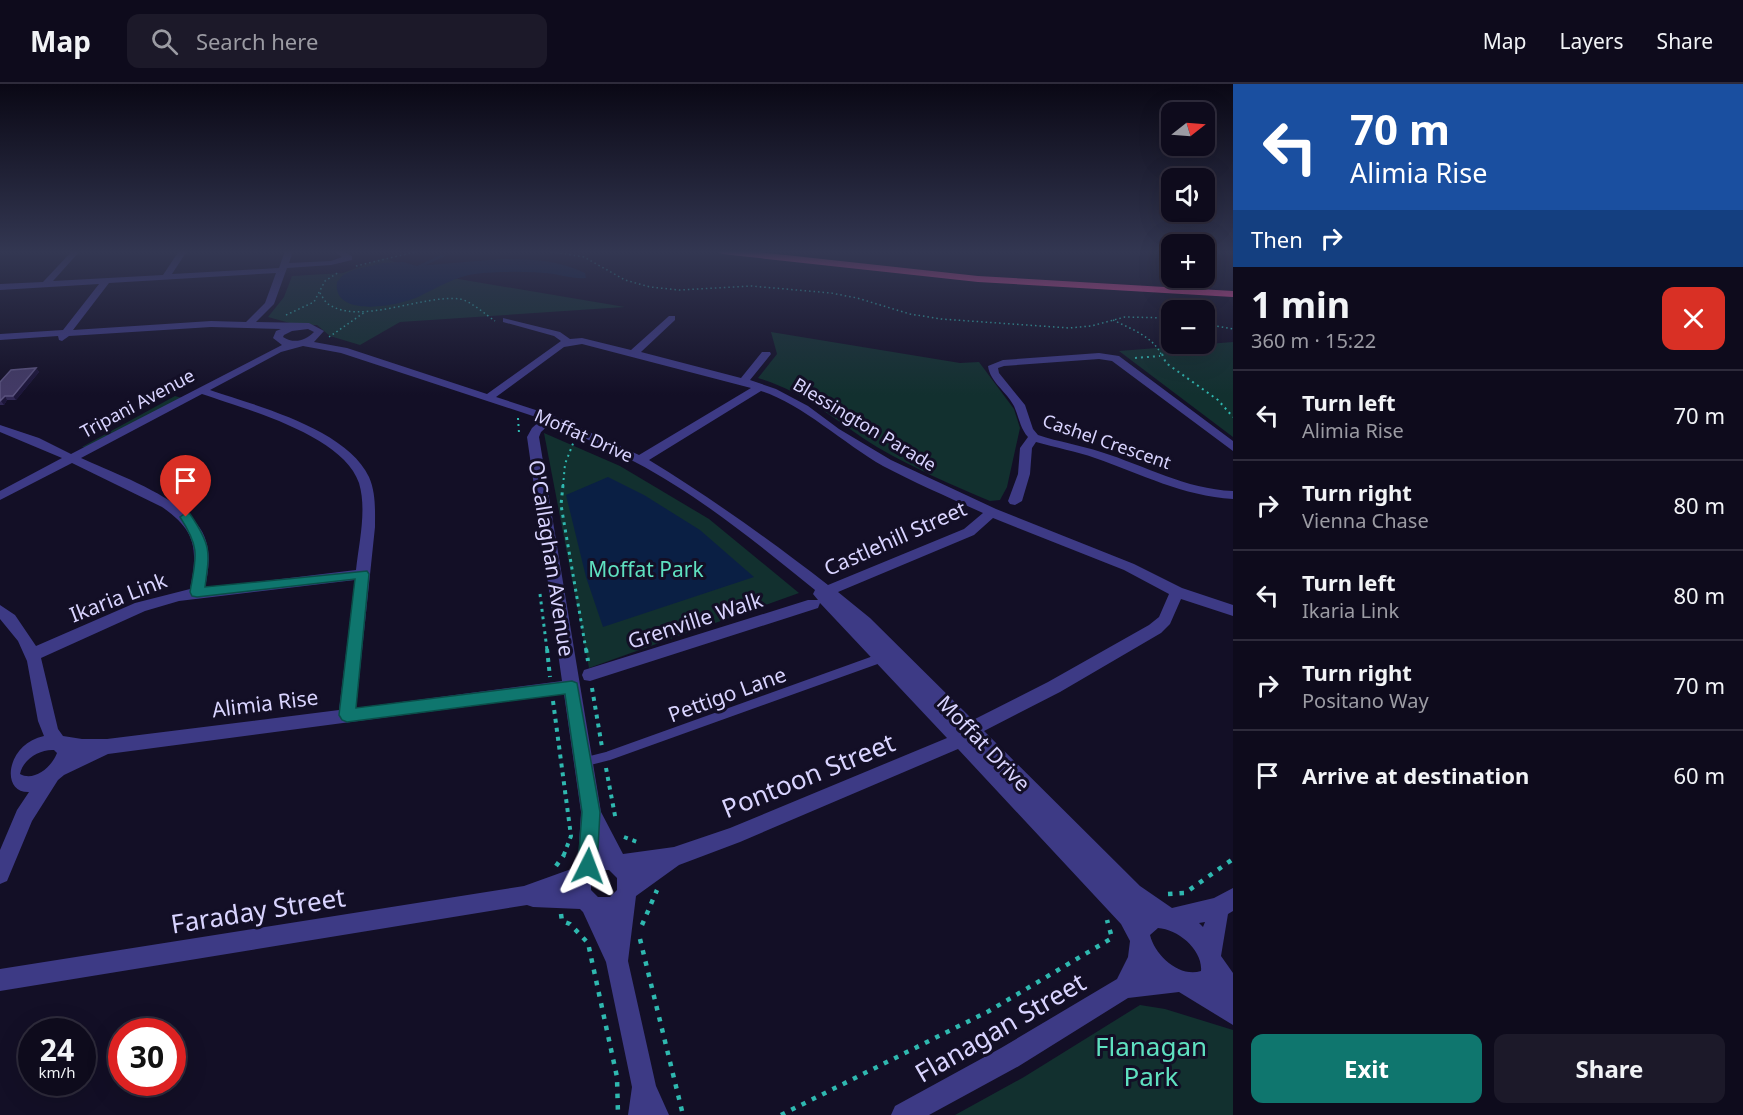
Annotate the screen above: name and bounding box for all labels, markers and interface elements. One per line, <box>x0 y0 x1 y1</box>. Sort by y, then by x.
search box <box>127 14 547 68</box>
text: Map <box>30 22 91 60</box>
icon: search <box>148 25 181 58</box>
text: Search here <box>196 26 318 56</box>
text: Map <box>1483 27 1527 55</box>
text: Layers <box>1560 27 1624 55</box>
text: Share <box>1657 27 1713 55</box>
text: 70 m <box>1350 100 1450 157</box>
north arrow <box>1161 102 1215 156</box>
map controls <box>1161 102 1215 354</box>
icon: left <box>1251 108 1329 186</box>
text: Alimia Rise <box>1350 154 1487 191</box>
button: sound <box>1161 168 1215 222</box>
icon: right <box>1315 222 1348 255</box>
text: Then <box>1251 224 1303 254</box>
button: + <box>1161 234 1215 288</box>
text: 1 min <box>1251 280 1350 329</box>
button: close <box>1662 287 1725 350</box>
button: − <box>1161 300 1215 354</box>
text: 360 m · 15:22 <box>1251 327 1376 354</box>
street label: Tripani Avenue <box>76 363 198 443</box>
street label: Blessington Parade <box>789 372 941 476</box>
text: Turn left <box>1302 387 1396 417</box>
icon: left <box>1251 399 1284 432</box>
text: 70 m <box>1674 400 1725 430</box>
street label: Moffat Drive <box>531 403 637 467</box>
street label: Cashel Crescent <box>1040 408 1175 474</box>
text: Alimia Rise <box>1302 417 1404 444</box>
pin <box>160 455 211 517</box>
street label: O'Callaghan Avenue <box>523 458 581 658</box>
icon: arrive <box>169 464 202 497</box>
text: Turn right <box>1302 477 1412 507</box>
icon: right <box>1251 489 1284 522</box>
text: 80 m <box>1674 490 1725 520</box>
street label: Castlehill Street <box>819 494 971 582</box>
text: Vienna Chase <box>1302 507 1429 534</box>
park label: Moffat Park <box>588 555 704 583</box>
street label: Ikaria Link <box>65 565 171 628</box>
text: Turn left <box>1302 567 1396 597</box>
icon: left <box>1251 579 1284 612</box>
text: 80 m <box>1674 580 1725 610</box>
street label: Grenville Walk <box>624 585 767 655</box>
text: Ikaria Link <box>1302 597 1399 624</box>
text: Turn right <box>1302 657 1412 687</box>
street label: Pettigo Lane <box>664 660 790 728</box>
icon: right <box>1251 669 1284 702</box>
text: 70 m <box>1674 670 1725 700</box>
street label: Alimia Rise <box>210 683 320 723</box>
text: Positano Way <box>1302 687 1429 714</box>
street label: Moffat Drive <box>931 689 1037 797</box>
street label: Pontoon Street <box>716 724 900 826</box>
icon: arrive <box>1251 759 1284 792</box>
text: Arrive at destination <box>1302 760 1529 790</box>
text: 60 m <box>1674 760 1725 790</box>
position arrow <box>556 834 620 898</box>
street label: Faraday Street <box>168 878 348 942</box>
street label: Flanagan Street <box>908 964 1092 1090</box>
speed limit sign: 30 <box>108 1018 186 1096</box>
park label: Flanagan Park <box>1095 1028 1207 1094</box>
text: 24 <box>40 1029 74 1070</box>
button: Exit <box>1251 1034 1482 1103</box>
button: Share <box>1494 1034 1725 1103</box>
text: km/h <box>39 1062 75 1082</box>

